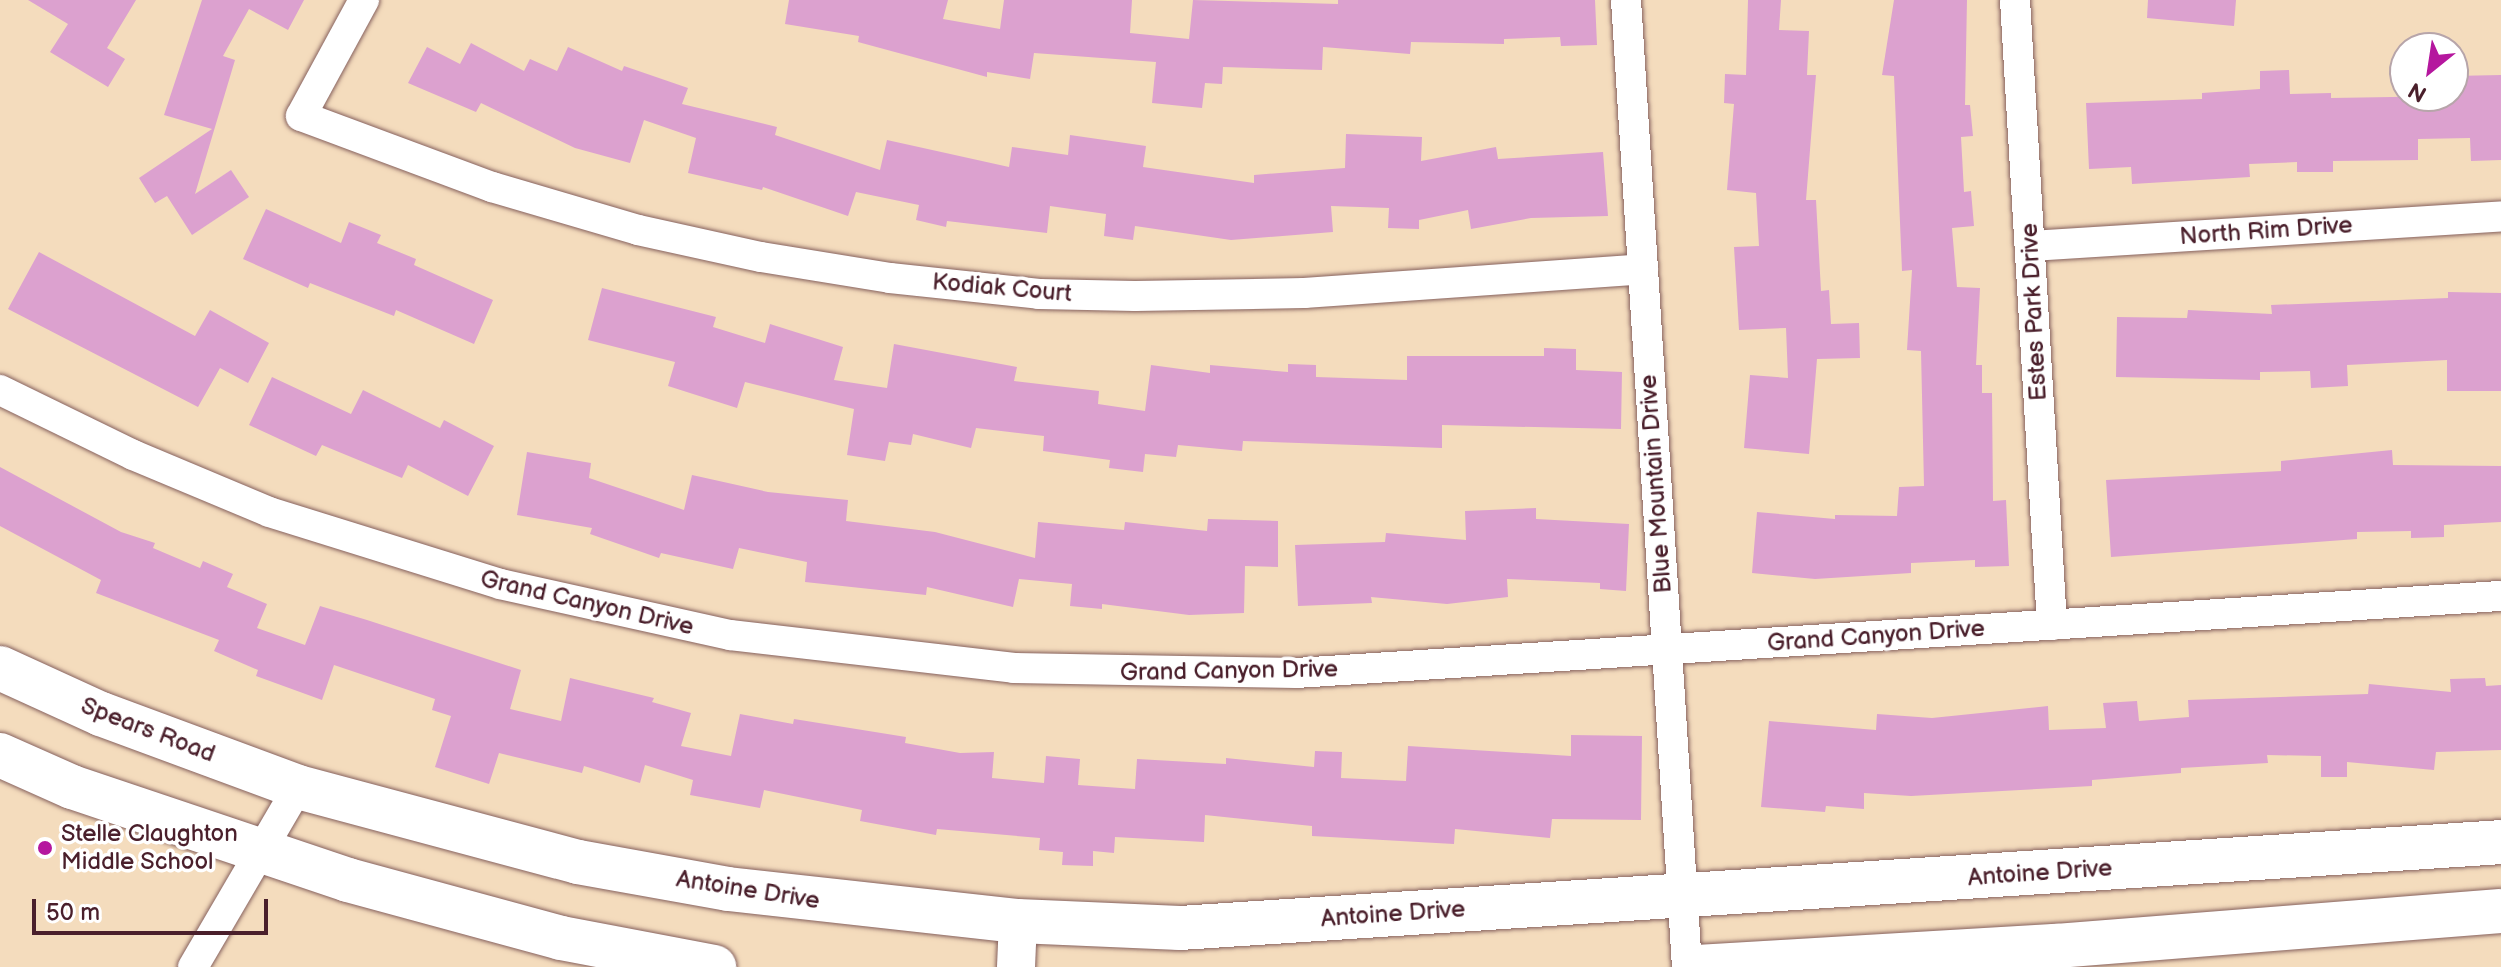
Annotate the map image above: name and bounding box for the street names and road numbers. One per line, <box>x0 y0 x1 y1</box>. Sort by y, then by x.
street label: North Rim Drive <box>2179 211 2353 251</box>
street label: Estes Park Drive <box>2015 222 2053 402</box>
street label: Kodiak Court <box>931 268 1073 308</box>
street label: Blue Mountain Drive <box>1634 374 1678 594</box>
street label: Grand Canyon Drive <box>478 564 696 642</box>
street label: Grand Canyon Drive <box>1766 614 1986 658</box>
street label: Grand Canyon Drive <box>1120 655 1338 687</box>
street label: Spears Road <box>77 691 219 769</box>
street label: Antoine Drive <box>1967 854 2113 892</box>
street label: Antoine Drive <box>674 864 822 916</box>
street label: Antoine Drive <box>1320 895 1466 933</box>

